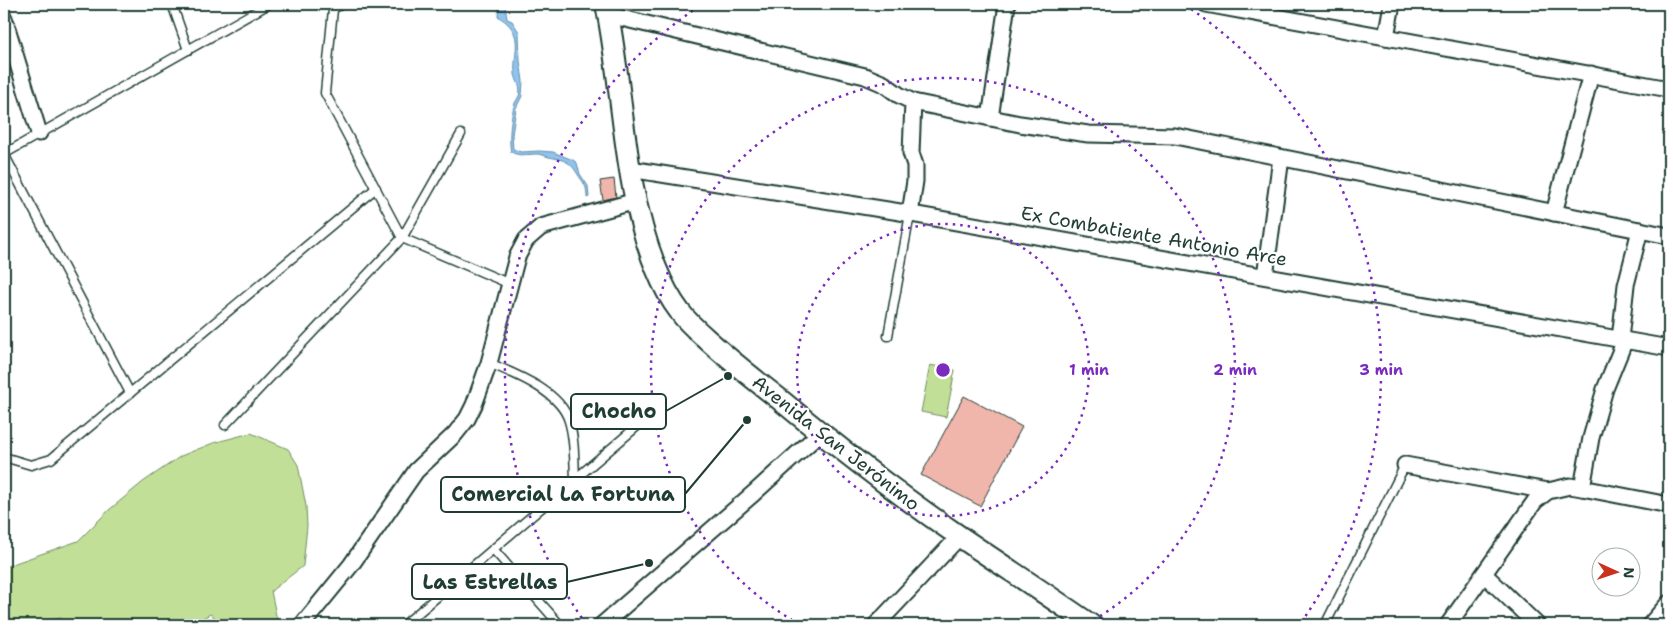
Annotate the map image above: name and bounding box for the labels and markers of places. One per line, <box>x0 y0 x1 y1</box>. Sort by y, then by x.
centre of rings <box>934 361 952 379</box>
callout: Chocho <box>571 394 666 429</box>
callout: Comercial La Fortuna <box>441 477 685 512</box>
callout: Las Estrellas <box>412 564 567 599</box>

